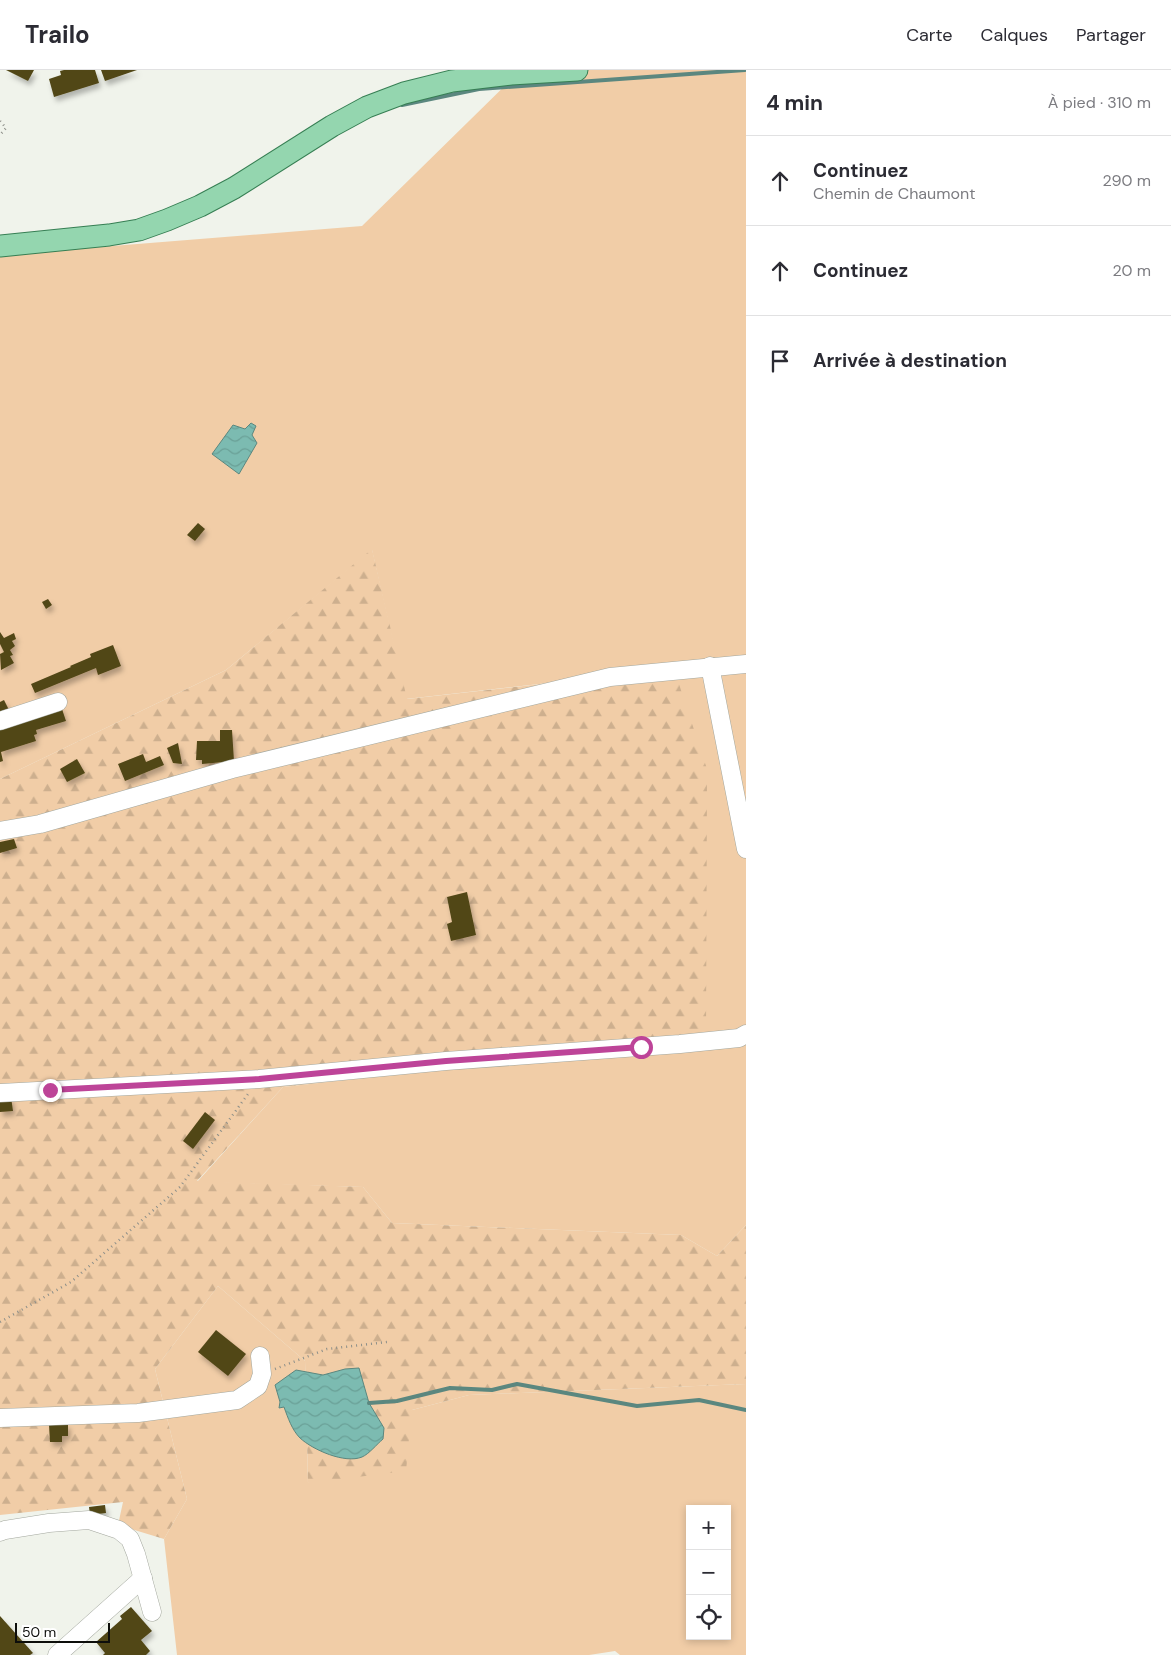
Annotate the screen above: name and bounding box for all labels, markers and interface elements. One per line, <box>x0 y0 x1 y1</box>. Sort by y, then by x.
text: Trailo <box>25 19 90 50</box>
text: Carte <box>906 23 953 47</box>
text: Calques <box>981 23 1048 47</box>
text: Partager <box>1076 23 1146 47</box>
text: 4 min <box>766 89 823 117</box>
text: À pied · 310 m <box>1048 92 1151 113</box>
text: Continuez <box>813 158 908 183</box>
icon: ahead <box>766 167 794 195</box>
text: 290 m <box>1102 170 1151 191</box>
text: Chemin de Chaumont <box>813 183 975 204</box>
icon: ahead <box>766 257 794 285</box>
text: Continuez <box>813 258 908 283</box>
text: 20 m <box>1112 260 1151 281</box>
icon: arrive <box>766 347 794 375</box>
text: Arrivée à destination <box>813 348 1007 373</box>
route start <box>630 1036 653 1059</box>
route end <box>39 1079 62 1102</box>
map controls <box>686 1505 731 1640</box>
button: + <box>686 1505 731 1550</box>
button: − <box>686 1550 731 1595</box>
button: locate <box>686 1595 731 1640</box>
scale bar <box>15 1620 110 1643</box>
text: 50 m <box>22 1623 56 1641</box>

